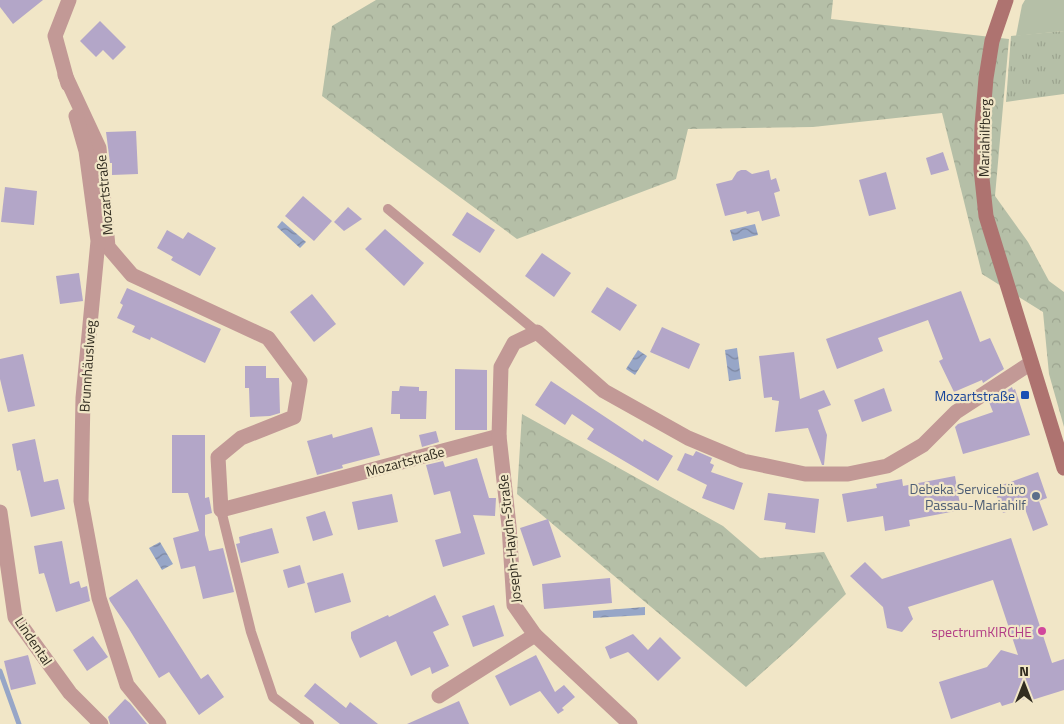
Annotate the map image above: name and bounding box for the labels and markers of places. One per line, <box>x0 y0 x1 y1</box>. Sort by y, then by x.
place label: Mozartstraße <box>934 385 1015 406</box>
marker: Mozartstraße <box>1019 389 1031 401</box>
place label: Debeka Servicebüro Passau-Mariahilf <box>909 478 1026 515</box>
marker: Debeka Servicebüro Passau-Mariahilf <box>1030 490 1042 502</box>
place label: spectrumKIRCHE <box>931 621 1032 642</box>
marker: spectrumKIRCHE <box>1036 625 1048 637</box>

